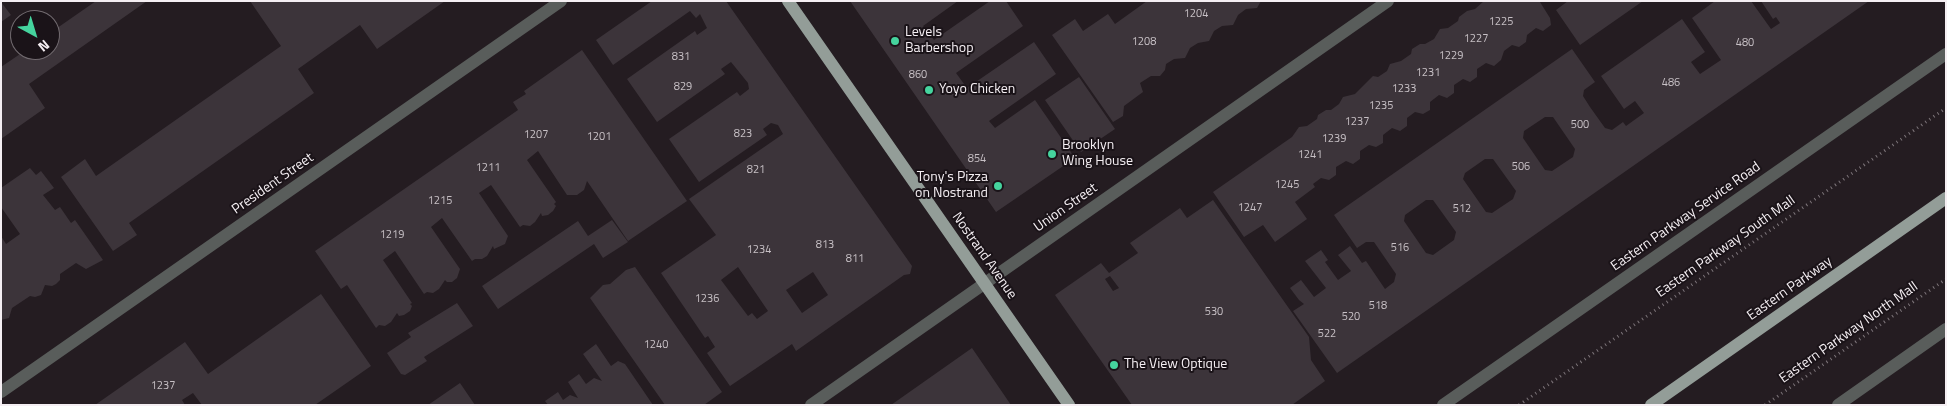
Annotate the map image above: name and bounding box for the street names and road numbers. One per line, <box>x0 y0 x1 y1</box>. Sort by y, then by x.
street label: President Street <box>229 150 317 218</box>
street label: Eastern Parkway Service Road <box>1608 159 1764 275</box>
street label: Union Street <box>1031 180 1101 236</box>
street label: Eastern Parkway South Mall <box>1653 193 1799 301</box>
street label: Nostrand Avenue <box>948 209 1020 303</box>
street label: Eastern Parkway <box>1744 253 1836 325</box>
street label: Eastern Parkway North Mall <box>1776 279 1922 387</box>

